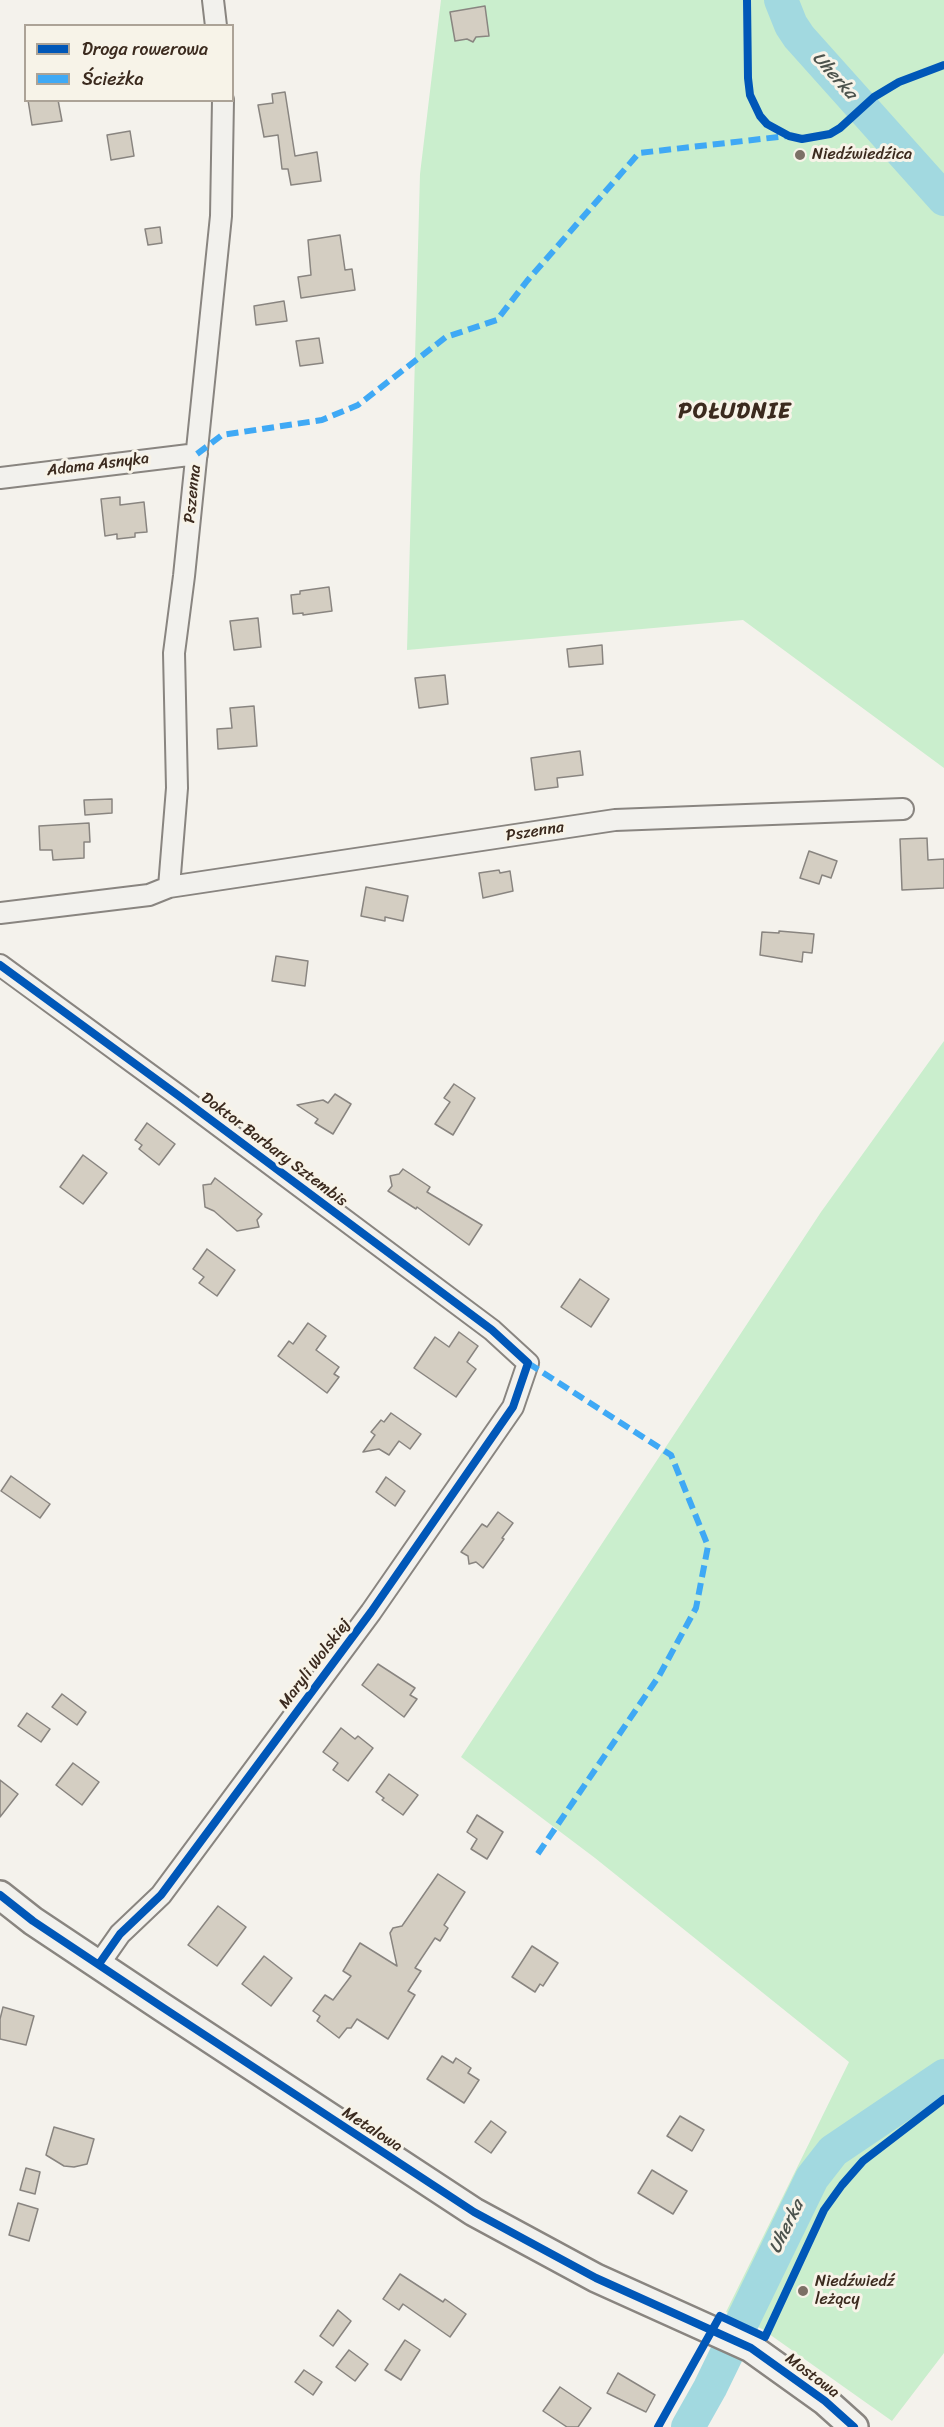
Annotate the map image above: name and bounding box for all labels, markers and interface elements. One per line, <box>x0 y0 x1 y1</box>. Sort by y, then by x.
legend <box>24 24 234 102</box>
text: Droga rowerowa <box>82 33 208 65</box>
water label: Uherka <box>807 48 861 104</box>
text: Ścieżka <box>82 63 144 95</box>
place label: Niedźwiedźica <box>812 145 912 165</box>
marker: Niedźwiedźica <box>793 148 807 162</box>
district label: POŁUDNIE <box>679 399 791 425</box>
street label: Adama Asnyka <box>46 449 150 481</box>
street label: Pszenna <box>180 464 206 524</box>
street label: Pszenna <box>505 818 565 846</box>
street label: Doktor Barbary Sztembis <box>197 1089 351 1211</box>
street label: Maryli Wolskiej <box>275 1615 355 1713</box>
street label: Metalowa <box>338 2103 406 2157</box>
water label: Uherka <box>765 2197 809 2257</box>
place label: Niedźwiedź leżący <box>815 2272 894 2310</box>
marker: Niedźwiedź leżący <box>796 2284 810 2298</box>
street label: Mostowa <box>781 2349 843 2403</box>

